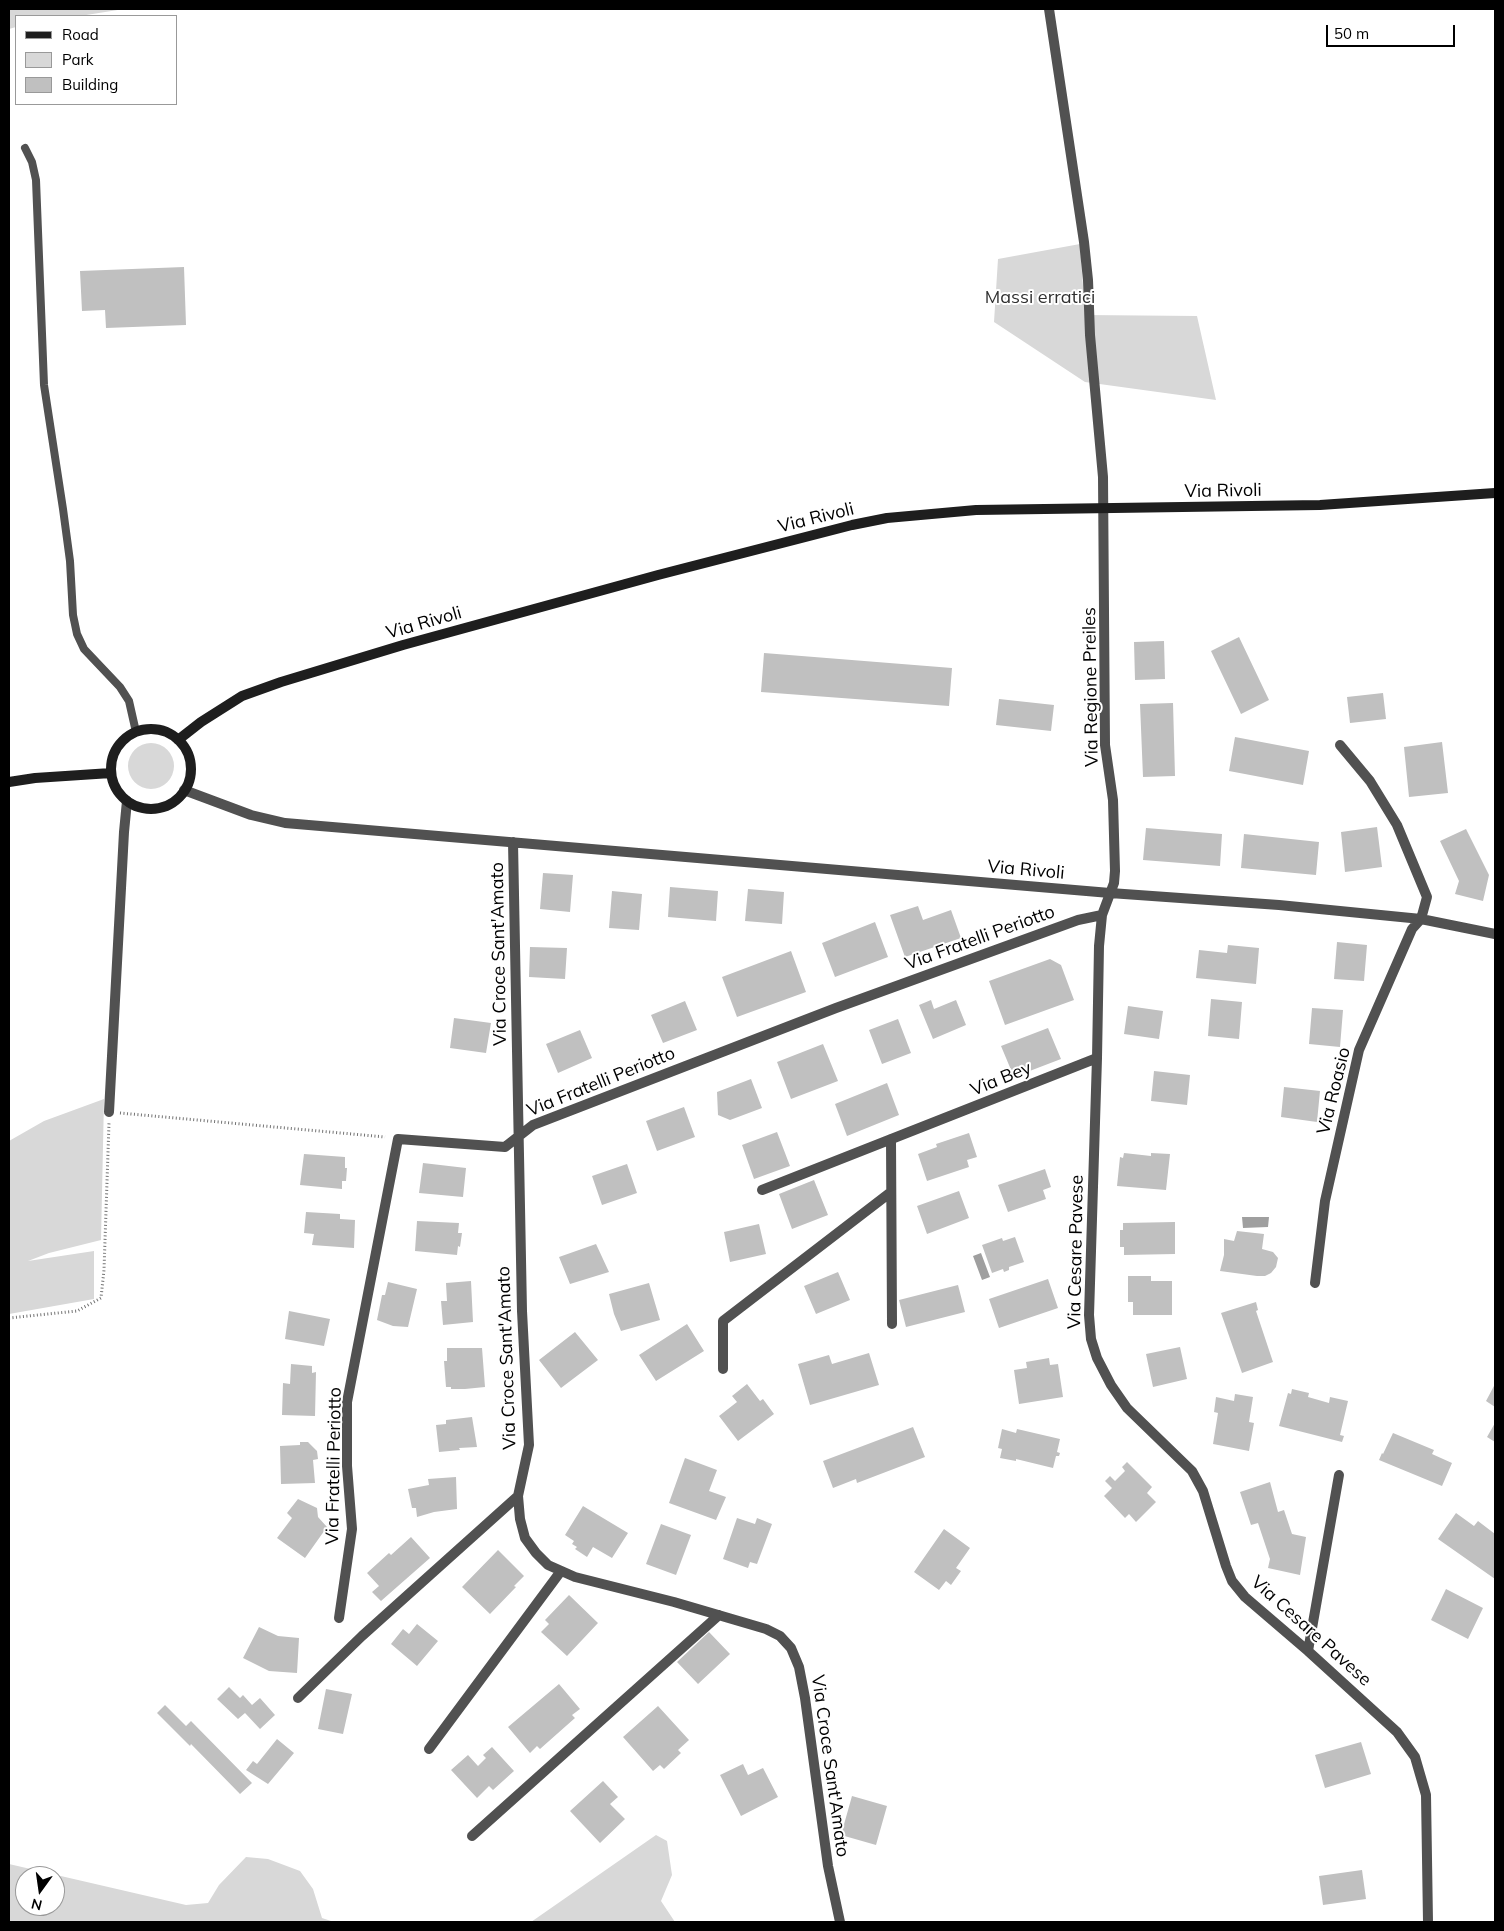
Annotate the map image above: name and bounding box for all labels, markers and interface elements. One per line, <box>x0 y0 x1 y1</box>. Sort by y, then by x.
legend <box>15 15 178 105</box>
scale bar <box>1329 15 1458 47</box>
text: 50 m <box>1334 24 1369 43</box>
text: Road <box>62 25 99 44</box>
text: Park <box>62 50 94 69</box>
text: Building <box>62 75 118 94</box>
park label: Massi erratici <box>985 287 1095 309</box>
street label: Via Rivoli <box>1184 480 1262 502</box>
street label: Via Rivoli <box>776 498 856 538</box>
street label: Via Rivoli <box>384 602 464 644</box>
street label: Via Regione Preiles <box>1079 607 1103 767</box>
street label: Via Rivoli <box>987 856 1065 884</box>
street label: Via Croce Sant'Amato <box>487 862 511 1046</box>
street label: Via Fratelli Periotto <box>902 901 1058 975</box>
street label: Via Fratelli Periotto <box>524 1042 678 1122</box>
street label: Via Roasio <box>1313 1045 1355 1137</box>
street label: Via Bey <box>967 1057 1035 1101</box>
street label: Via Cesare Pavese <box>1064 1175 1088 1329</box>
street label: Via Croce Sant'Amato <box>493 1266 521 1450</box>
street label: Via Fratelli Periotto <box>322 1387 346 1545</box>
street label: Via Cesare Pavese <box>1246 1571 1376 1691</box>
street label: Via Croce Sant'Amato <box>807 1674 853 1858</box>
north arrow <box>15 1866 65 1916</box>
text: N <box>29 1895 44 1915</box>

